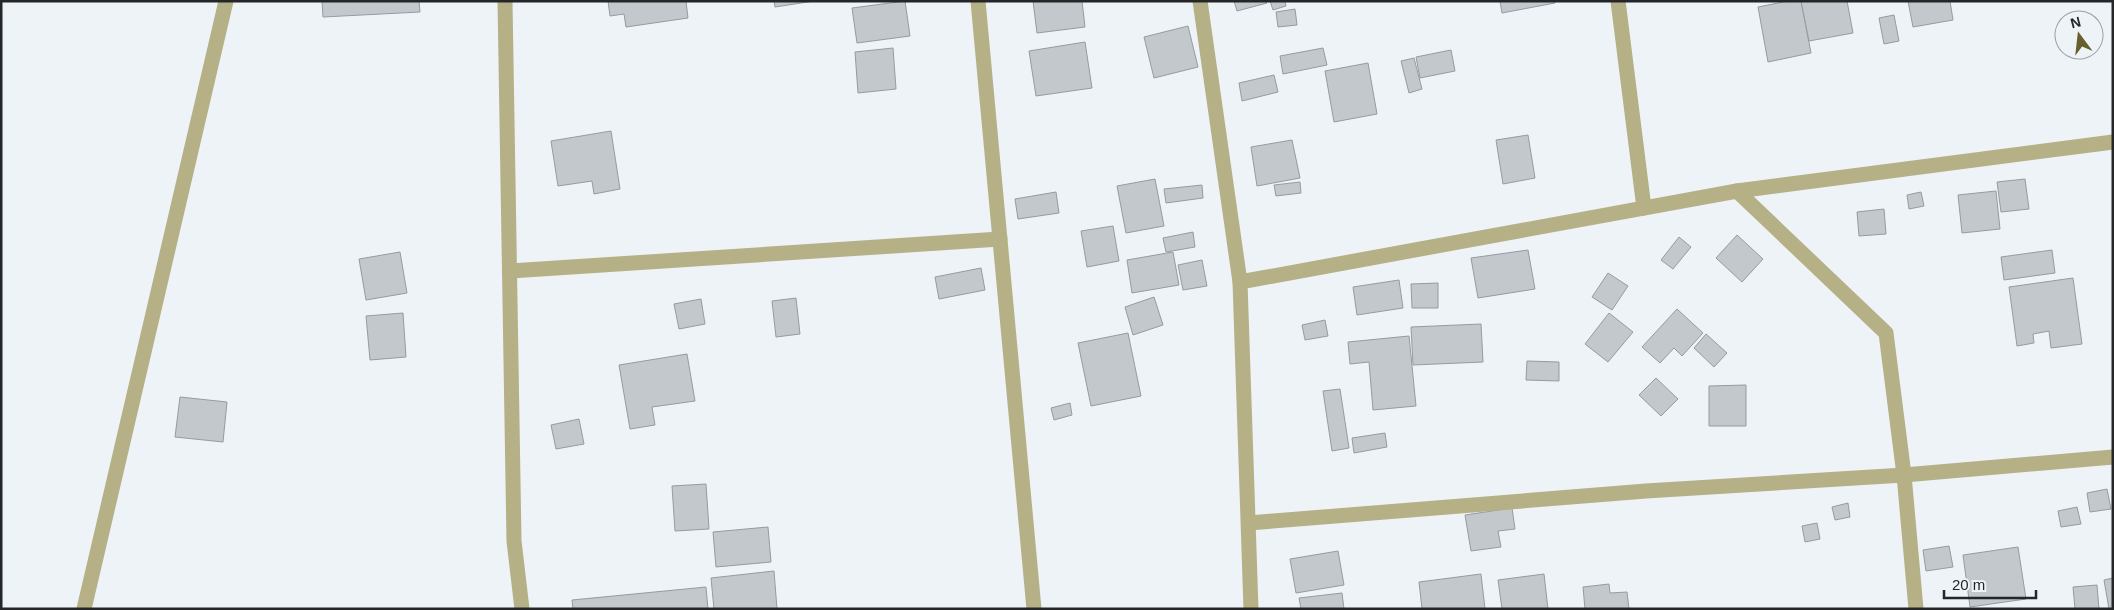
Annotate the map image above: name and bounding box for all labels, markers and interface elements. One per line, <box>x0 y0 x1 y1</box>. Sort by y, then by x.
north arrow <box>2054 10 2104 60</box>
text: N <box>2069 13 2083 31</box>
scale bar <box>1944 568 2036 600</box>
text: 20 m <box>1952 576 1985 593</box>

